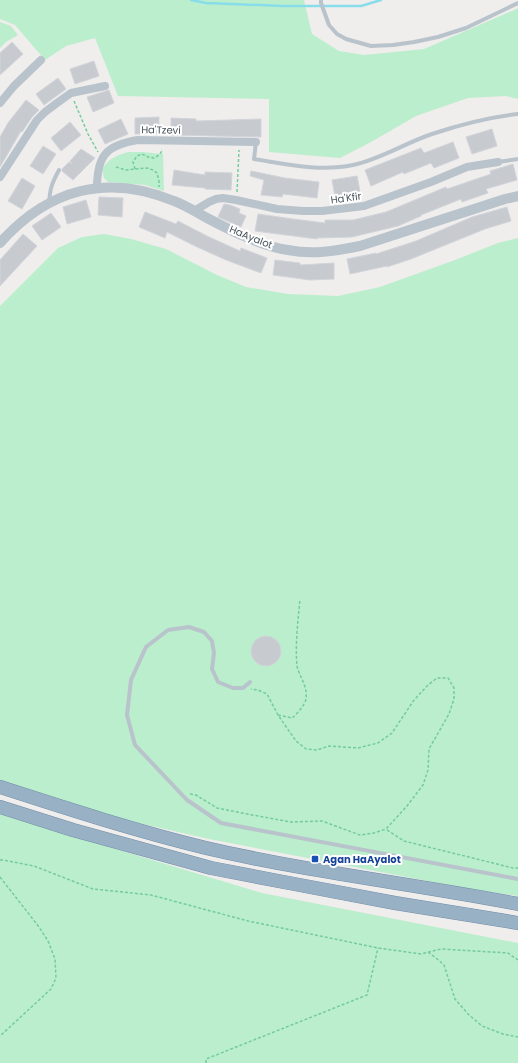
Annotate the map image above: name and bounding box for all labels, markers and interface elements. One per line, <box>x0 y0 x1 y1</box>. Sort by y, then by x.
street label: Ha'Tzevi <box>141 122 181 138</box>
street label: Ha'Kfir <box>330 188 363 208</box>
street label: HaAyalot <box>227 222 275 253</box>
place label: Agan HaAyalot <box>323 852 401 867</box>
marker: Agan HaAyalot <box>310 854 320 864</box>

